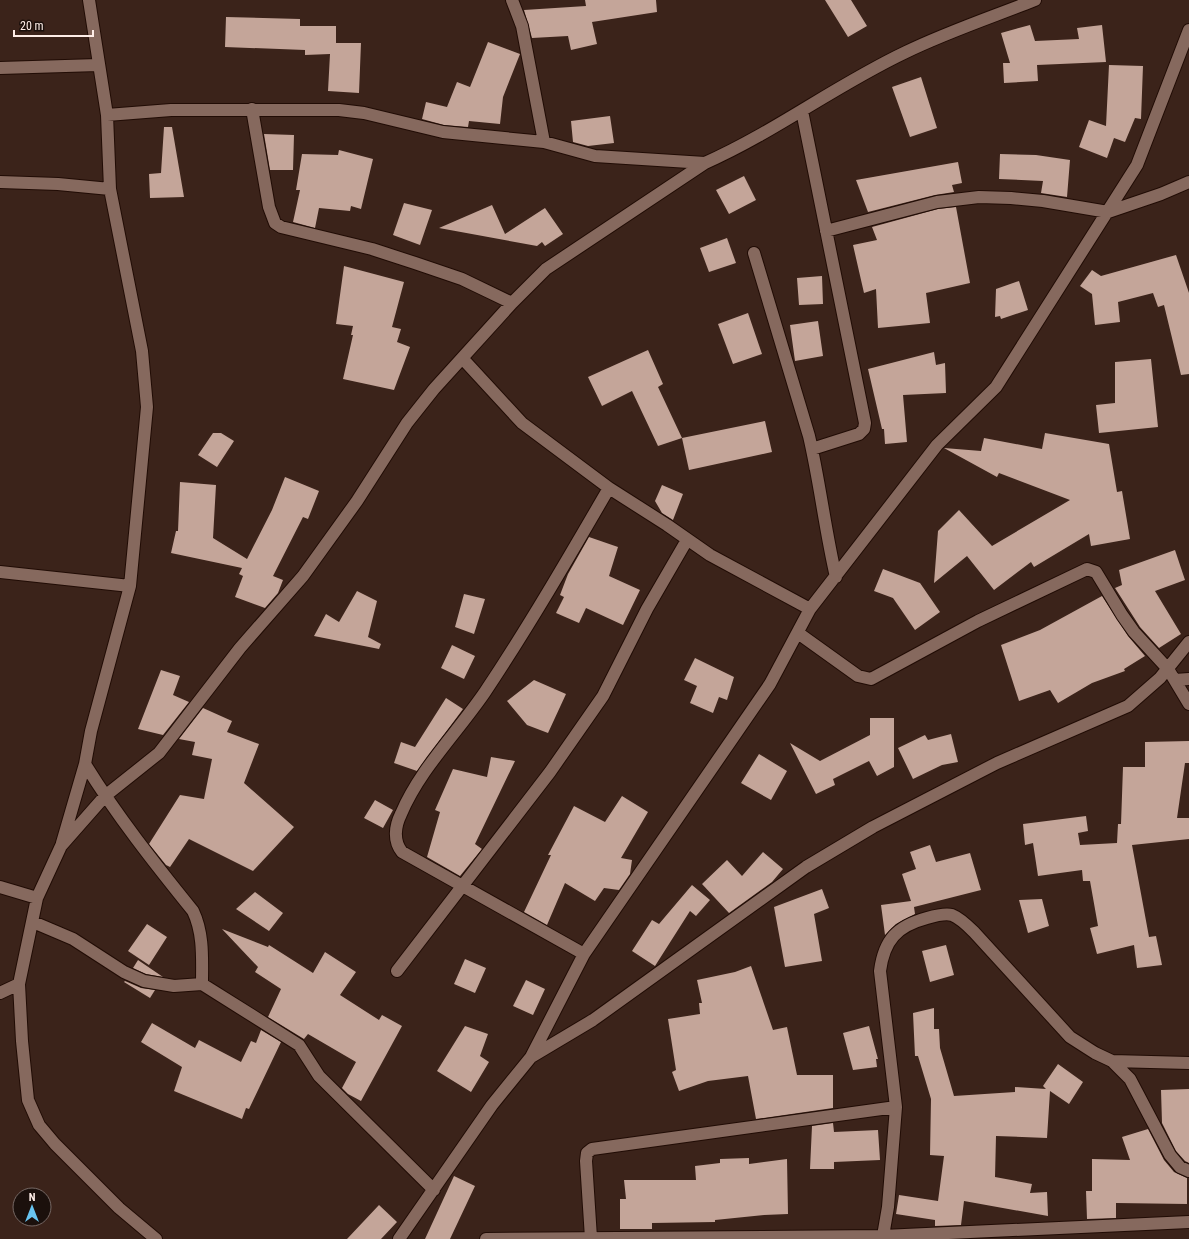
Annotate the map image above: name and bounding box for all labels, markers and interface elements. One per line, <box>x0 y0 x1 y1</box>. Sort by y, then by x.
scale bar <box>14 12 93 38</box>
text: 20 m <box>20 19 44 33</box>
north arrow <box>12 1187 52 1227</box>
text: N <box>29 1191 36 1204</box>

